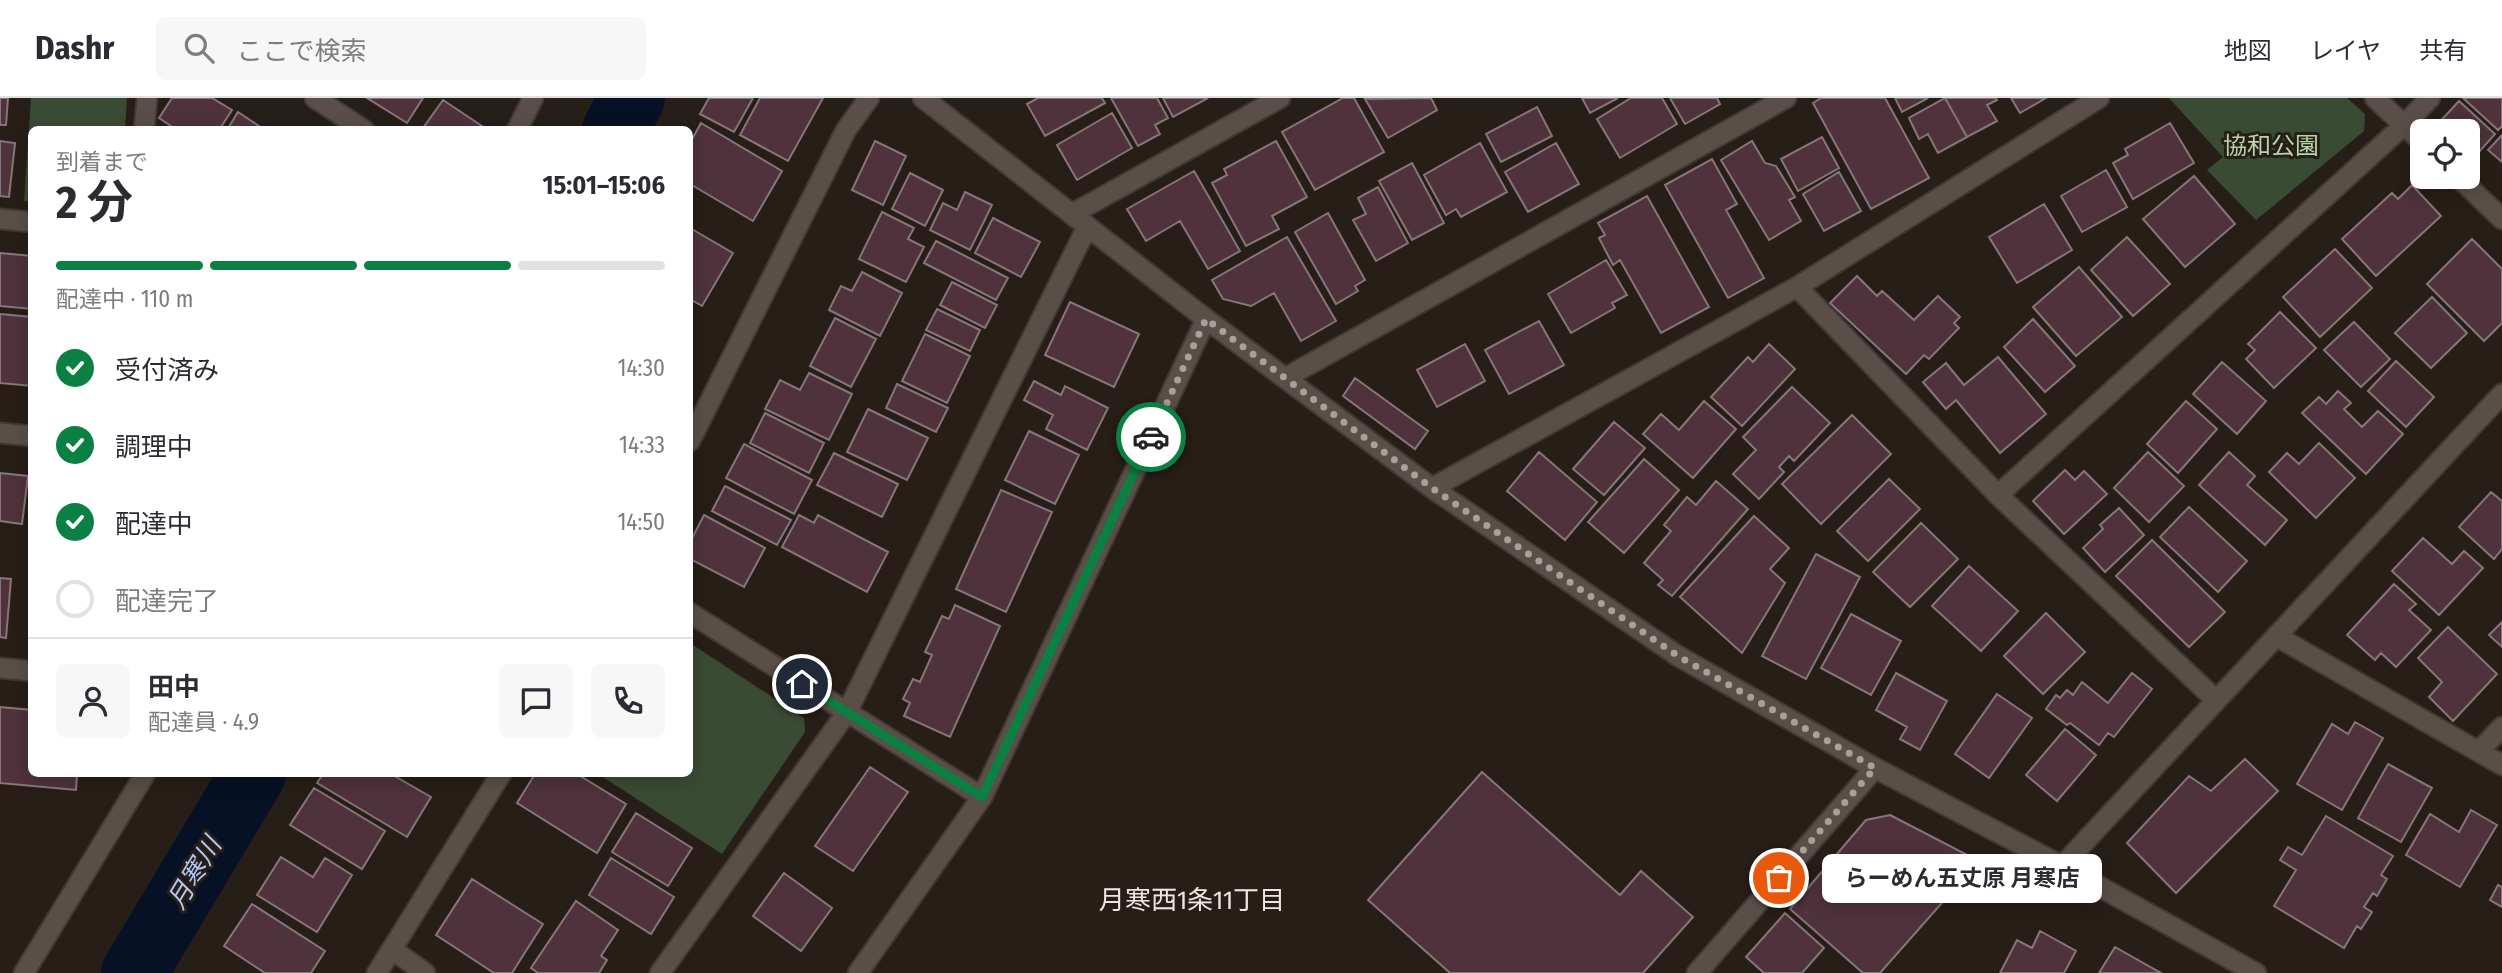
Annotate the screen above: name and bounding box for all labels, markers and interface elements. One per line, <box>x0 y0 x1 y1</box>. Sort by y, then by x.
search box <box>156 17 646 80</box>
text: Dashr <box>35 28 114 68</box>
icon: search <box>180 29 218 67</box>
text: ここで検索 <box>236 36 366 67</box>
text: 地図 <box>2224 37 2272 65</box>
text: レイヤ <box>2310 37 2381 65</box>
text: 共有 <box>2419 37 2467 65</box>
map controls <box>2410 119 2480 189</box>
button: locate <box>2410 119 2480 189</box>
park label: 協和公園 <box>2223 132 2319 160</box>
text: 到着まで <box>56 148 148 176</box>
text: 15:01–15:06 <box>543 170 665 201</box>
text: 2 分 <box>56 175 133 230</box>
text: 配達中 · 110 m <box>56 285 193 313</box>
icon: check <box>56 349 94 387</box>
text: 14:30 <box>617 354 665 382</box>
text: 受付済み <box>115 355 219 386</box>
courier <box>1116 402 1186 472</box>
icon: car <box>1132 418 1170 456</box>
icon: check <box>56 426 94 464</box>
text: 14:33 <box>619 431 665 459</box>
text: 調理中 <box>115 432 193 463</box>
icon: check <box>56 503 94 541</box>
text: 14:50 <box>617 508 665 536</box>
text: 配達中 <box>115 509 193 540</box>
text: 配達完了 <box>115 586 219 617</box>
pin <box>772 654 832 714</box>
button: person <box>56 664 130 738</box>
button: chat <box>499 664 573 738</box>
button: phone <box>591 664 665 738</box>
icon: home <box>783 665 821 703</box>
text: 田中 <box>148 672 200 703</box>
text: 配達員 · 4.9 <box>148 708 259 736</box>
water label: 月寒川 <box>161 829 229 915</box>
pin <box>1749 848 1809 908</box>
callout: らーめん五丈原 月寒店 <box>1821 854 2101 902</box>
icon: bag <box>1760 859 1798 897</box>
text: らーめん五丈原 月寒店 <box>1845 864 2079 892</box>
district label: 月寒西1条11丁目 <box>1099 885 1285 916</box>

